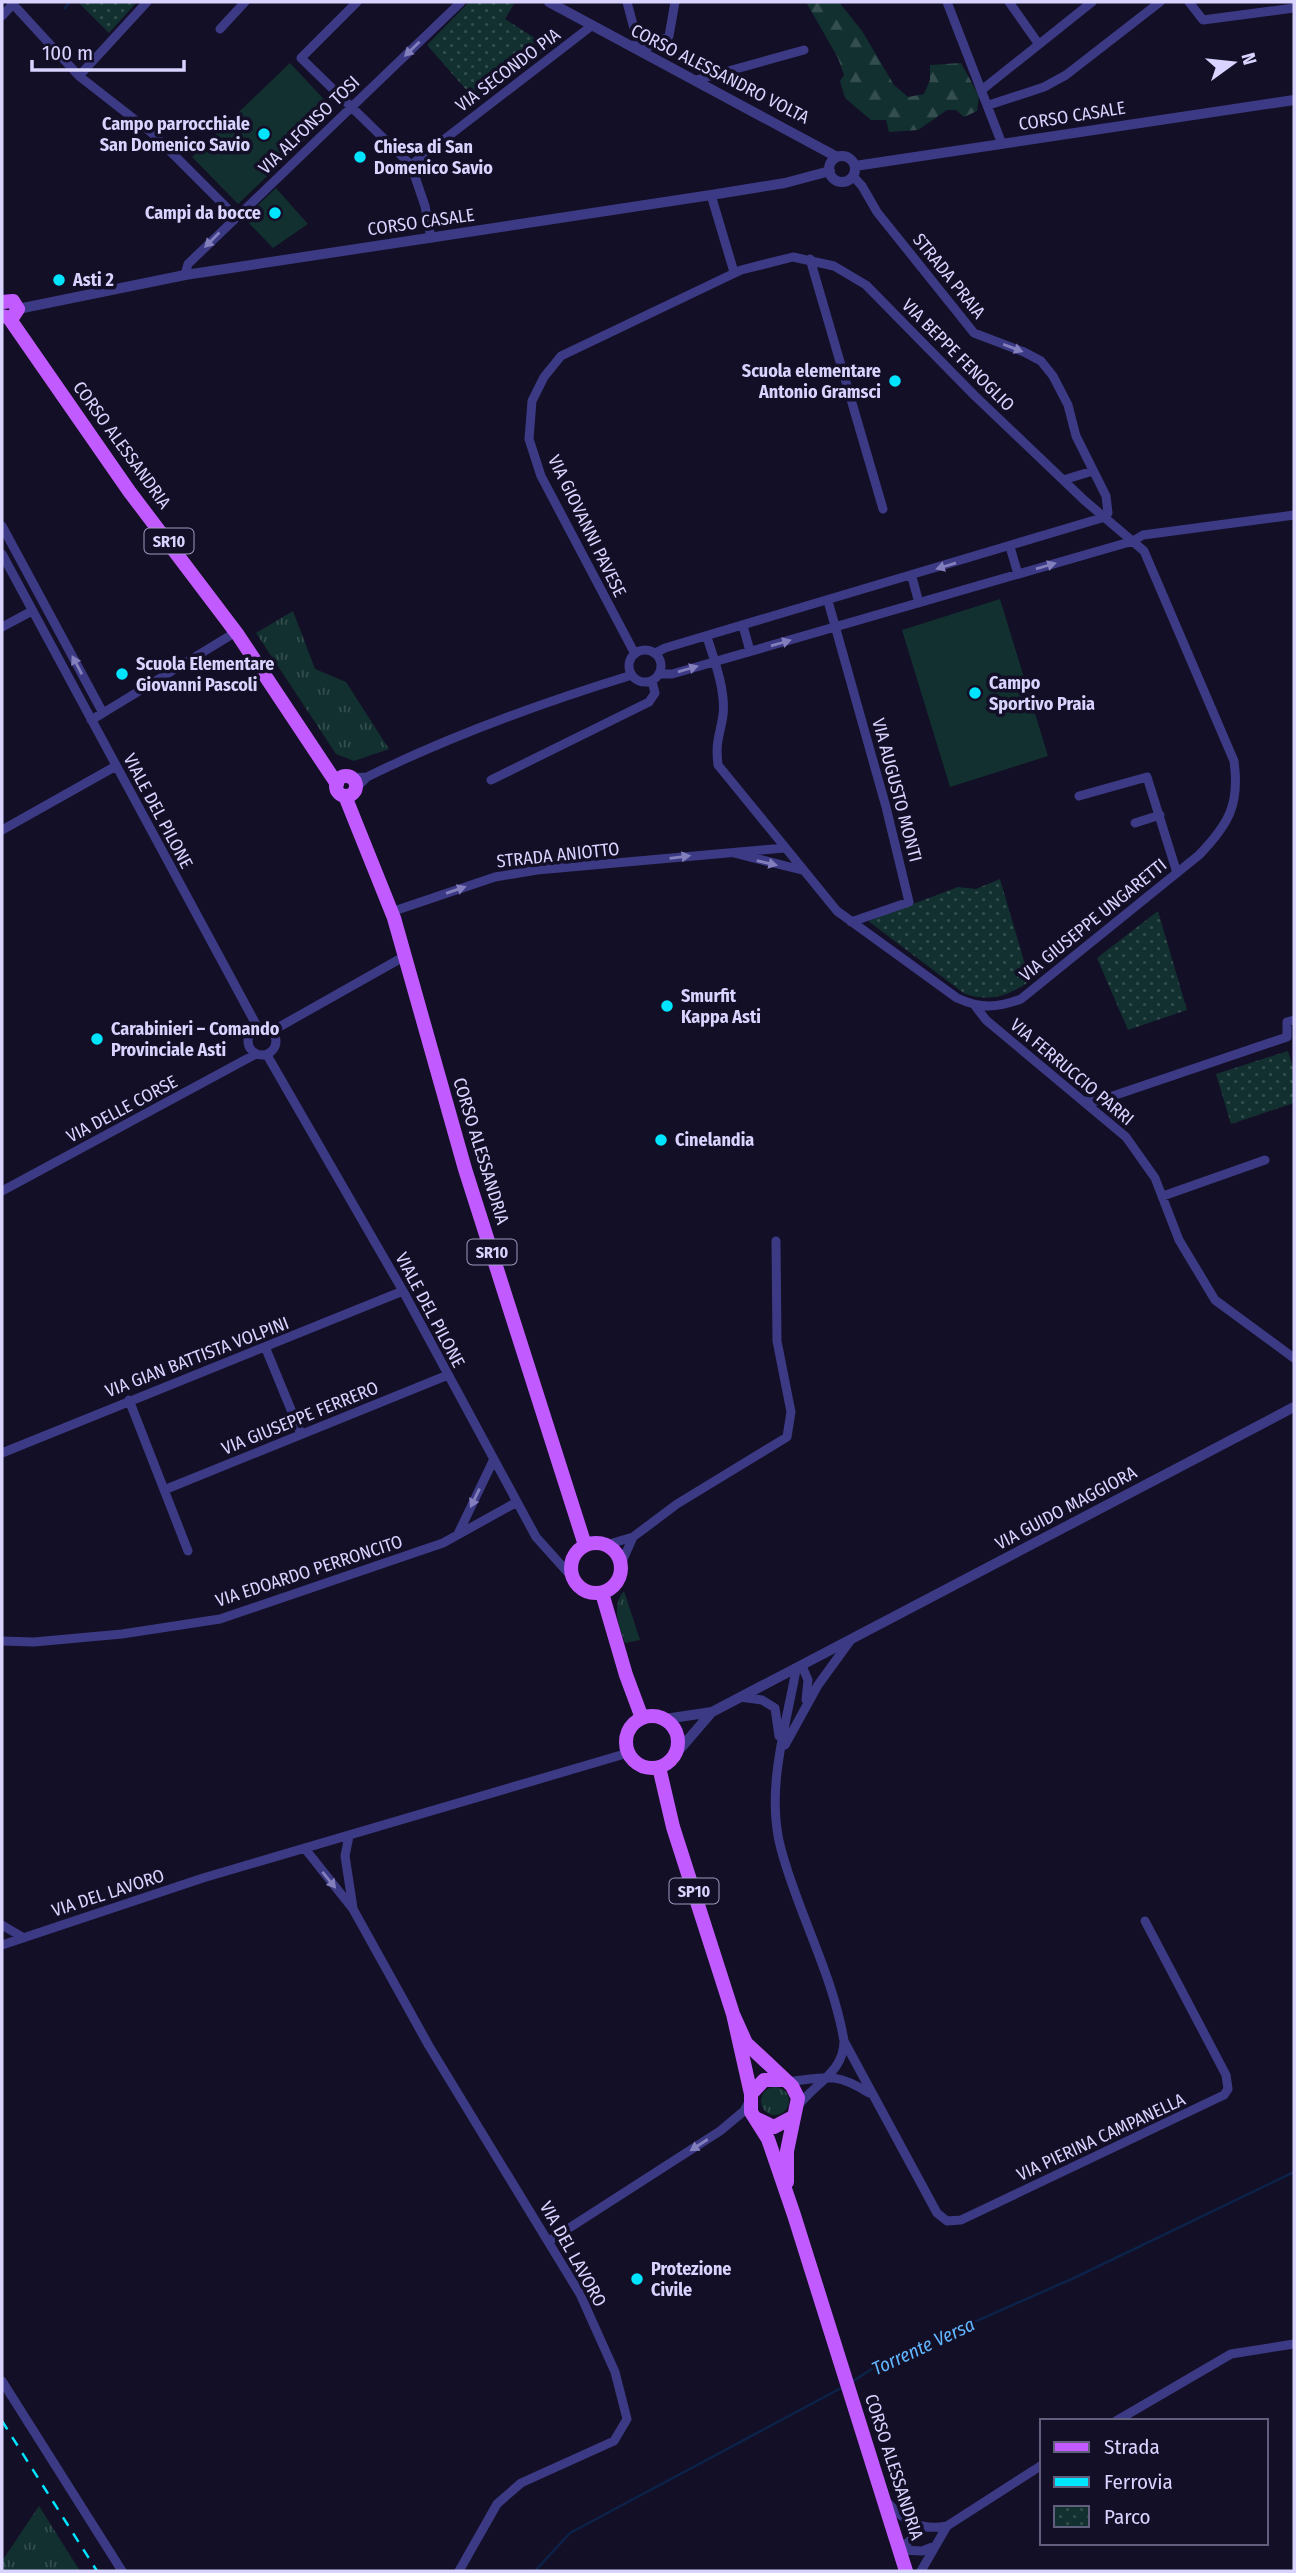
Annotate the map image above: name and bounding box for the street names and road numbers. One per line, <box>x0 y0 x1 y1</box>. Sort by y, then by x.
street label: CORSO ALESSANDRO VOLTA <box>627 19 813 129</box>
street label: VIA SECONDO PIA <box>451 23 565 117</box>
street label: VIA ALFONSO TOSI <box>254 71 364 179</box>
street label: CORSO CASALE <box>1017 97 1127 135</box>
street label: CORSO CASALE <box>366 204 476 240</box>
street label: STRADA PRAIA <box>908 229 990 323</box>
street label: VIA BEPPE FENOGLIO <box>897 294 1019 416</box>
street label: CORSO ALESSANDRIA <box>68 377 176 514</box>
street label: VIA GIOVANNI PAVESE <box>543 451 631 601</box>
road number: SR10 <box>144 528 194 554</box>
street label: VIA AUGUSTO MONTI <box>867 716 927 864</box>
street label: VIALE DEL PILONE <box>118 750 198 872</box>
street label: STRADA ANIOTTO <box>496 838 620 872</box>
street label: VIA GIUSEPPE UNGARETTI <box>1015 854 1171 986</box>
street label: VIA FERRUCCIO PARRI <box>1006 1014 1138 1130</box>
street label: VIA DELLE CORSE <box>63 1071 181 1147</box>
street label: CORSO ALESSANDRIA <box>448 1075 514 1228</box>
road number: SR10 <box>468 1240 516 1264</box>
street label: VIALE DEL PILONE <box>390 1249 470 1371</box>
street label: VIA GIAN BATTISTA VOLPINI <box>102 1312 292 1402</box>
street label: VIA GIUSEPPE FERRERO <box>218 1376 382 1460</box>
street label: VIA GUIDO MAGGIORA <box>991 1461 1141 1555</box>
street label: VIA EDOARDO PERRONCITO <box>213 1530 405 1612</box>
street label: VIA DEL LAVORO <box>49 1864 167 1922</box>
road number: SP10 <box>670 1879 718 1904</box>
street label: VIA PIERINA CAMPANELLA <box>1013 2088 1189 2186</box>
street label: VIA DEL LAVORO <box>535 2197 611 2311</box>
street label: CORSO ALESSANDRIA <box>860 2391 928 2543</box>

